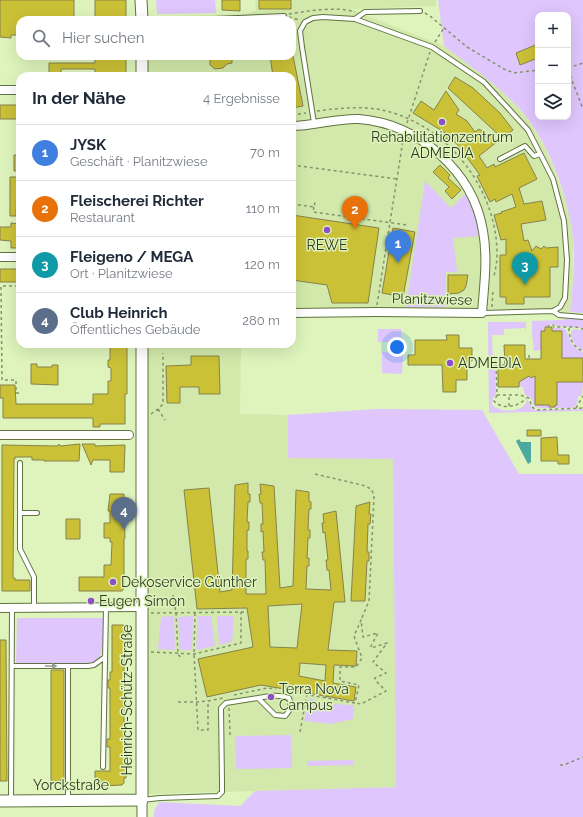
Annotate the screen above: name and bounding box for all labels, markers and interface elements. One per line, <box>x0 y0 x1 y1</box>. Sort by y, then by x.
map controls <box>535 12 571 120</box>
button: + <box>535 12 571 48</box>
search box <box>16 16 296 60</box>
icon: search <box>30 27 52 49</box>
text: Hier suchen <box>62 29 145 47</box>
button: − <box>535 48 571 84</box>
button: layers <box>535 84 571 120</box>
text: In der Nähe <box>32 88 126 108</box>
text: 4 Ergebnisse <box>203 91 280 106</box>
marker: Rehabilitationzentrum ADMEDIA <box>437 117 447 127</box>
place label: Rehabilitationzentrum ADMEDIA <box>371 129 513 161</box>
text: JYSK <box>70 136 106 154</box>
text: 1 <box>42 145 48 160</box>
text: 70 m <box>250 145 280 160</box>
text: Geschäft · Planitzwiese <box>70 154 208 169</box>
text: Fleischerei Richter <box>70 192 204 210</box>
pin: 2 <box>342 196 368 229</box>
text: 2 <box>41 201 49 216</box>
text: 110 m <box>246 201 280 216</box>
text: Restaurant <box>70 210 135 225</box>
marker: REWE <box>322 225 332 235</box>
pin: 1 <box>385 230 411 263</box>
place label: REWE <box>307 237 347 253</box>
text: Fleigeno / MEGA <box>70 248 193 266</box>
pin: 3 <box>512 252 538 285</box>
text: 3 <box>41 257 49 272</box>
text: 120 m <box>244 257 280 272</box>
text: Ort · Planitzwiese <box>70 266 173 281</box>
street label: Planitzwiese <box>392 290 472 308</box>
text: Club Heinrich <box>70 304 168 322</box>
text: 4 <box>41 313 49 328</box>
text: 280 m <box>242 313 280 328</box>
text: Öffentliches Gebäude <box>70 322 200 337</box>
your location <box>387 337 407 357</box>
place label: ADMEDIA <box>458 355 522 371</box>
marker: ADMEDIA <box>445 358 455 368</box>
pin: 4 <box>111 497 137 530</box>
place label: Dekoservice Günther <box>121 574 257 590</box>
marker: Dekoservice Günther <box>108 577 118 587</box>
place label: Eugen Simon <box>99 593 185 609</box>
marker: Eugen Simon <box>86 596 96 606</box>
street label: Heinrich-Schütz-Straße <box>119 625 135 775</box>
one-way arrow <box>45 663 58 669</box>
place label: Terra Nova Campus <box>279 681 349 713</box>
marker: Terra Nova Campus <box>266 692 276 702</box>
street label: Yorckstraße <box>33 777 109 793</box>

